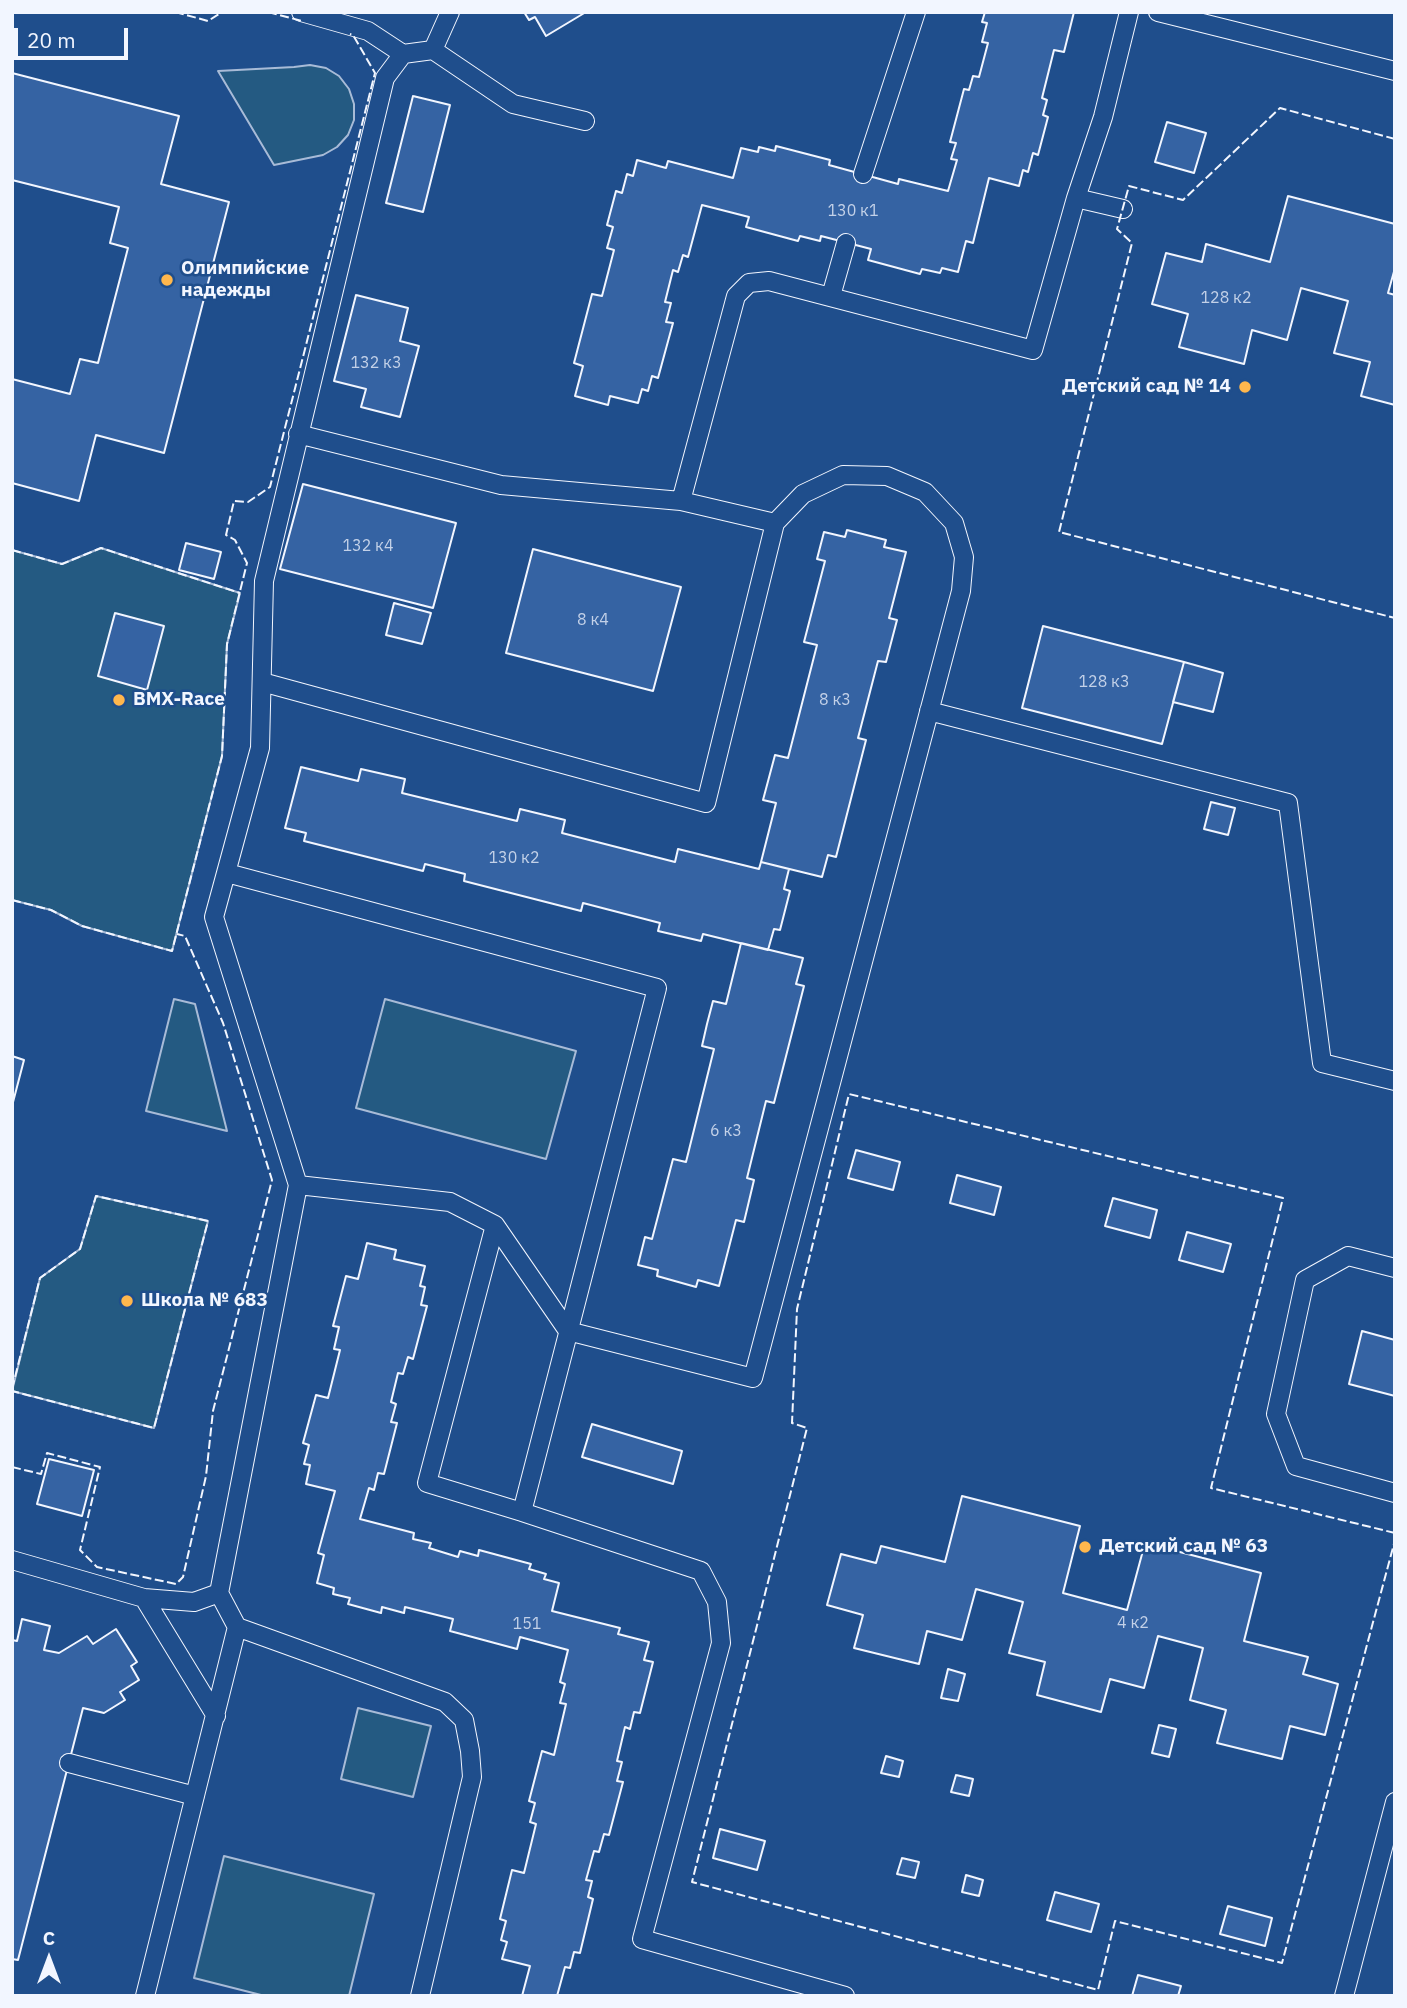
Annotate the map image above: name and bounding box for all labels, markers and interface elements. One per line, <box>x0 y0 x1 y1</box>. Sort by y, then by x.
scale bar <box>18 14 131 58</box>
text: 20 m <box>27 26 76 54</box>
house number: 130 к1 <box>828 201 878 221</box>
place label: Олимпийские надежды <box>181 258 309 302</box>
marker: Олимпийские надежды <box>159 272 175 288</box>
house number: 128 к2 <box>1201 288 1251 308</box>
house number: 132 к3 <box>351 353 401 373</box>
place label: Детский сад № 14 <box>1062 376 1231 398</box>
marker: Детский сад № 14 <box>1237 379 1253 395</box>
house number: 132 к4 <box>343 536 393 556</box>
house number: 8 к4 <box>577 610 609 630</box>
house number: 128 к3 <box>1079 672 1129 692</box>
place label: BMX-Race <box>133 689 225 711</box>
house number: 8 к3 <box>819 690 851 710</box>
marker: BMX-Race <box>111 692 127 708</box>
house number: 130 к2 <box>489 848 539 868</box>
house number: 6 к3 <box>710 1121 742 1141</box>
place label: Школа № 683 <box>141 1290 268 1312</box>
marker: Школа № 683 <box>119 1293 135 1309</box>
place label: Детский сад № 63 <box>1099 1536 1268 1558</box>
marker: Детский сад № 63 <box>1077 1539 1093 1555</box>
house number: 4 к2 <box>1117 1613 1149 1633</box>
house number: 151 <box>513 1614 541 1634</box>
north arrow <box>14 1924 84 1994</box>
text: С <box>43 1926 55 1950</box>

